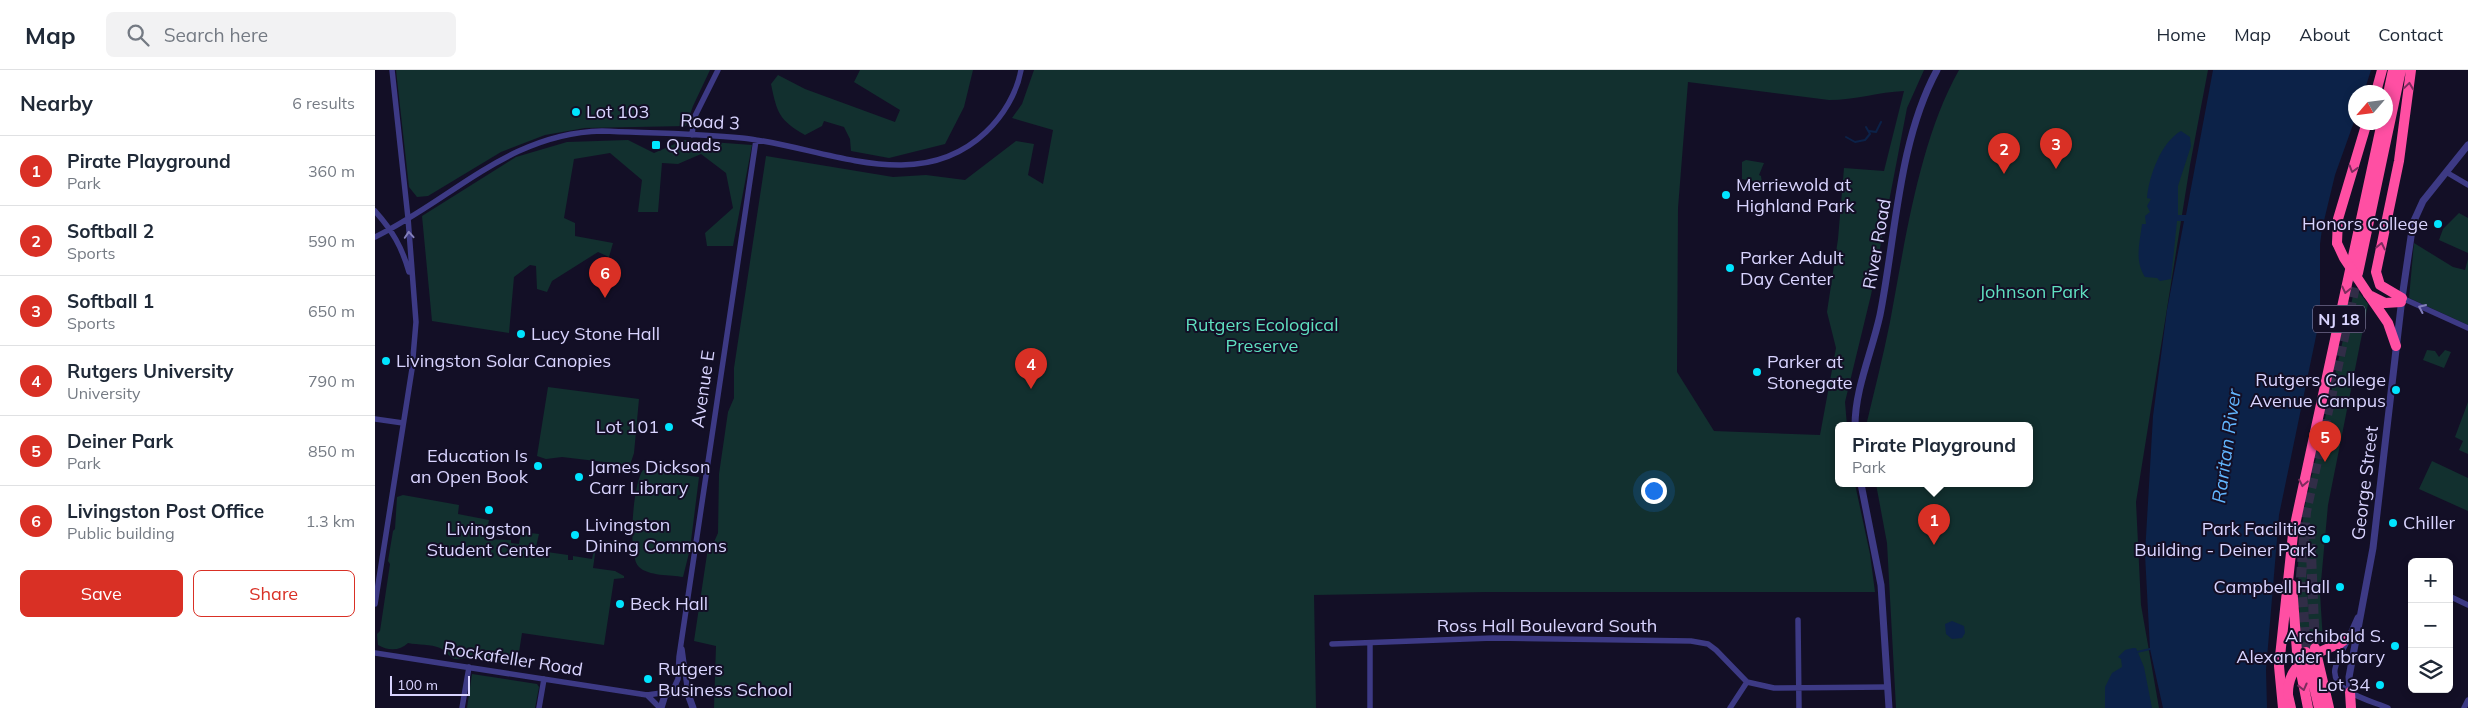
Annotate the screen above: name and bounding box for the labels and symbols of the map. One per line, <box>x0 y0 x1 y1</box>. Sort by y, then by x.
one-way arrow <box>2404 82 2414 90</box>
north arrow <box>2348 85 2393 130</box>
place label: Lot 103 <box>586 100 649 123</box>
marker: Lot 103 <box>570 106 582 118</box>
street label: Road 3 <box>680 108 740 135</box>
pin: 3 <box>2040 128 2072 169</box>
place label: Quads <box>666 133 721 156</box>
pin: 2 <box>1988 133 2020 174</box>
marker: Quads <box>650 139 662 151</box>
one-way arrow <box>2348 165 2358 173</box>
place label: Merriewold at Highland Park <box>1736 173 1855 217</box>
marker: Merriewold at Highland Park <box>1720 189 1732 201</box>
street label: River Road <box>1857 197 1896 291</box>
place label: Honors College <box>2302 212 2428 235</box>
marker: Honors College <box>2432 218 2444 230</box>
one-way arrow <box>404 231 415 239</box>
one-way arrow <box>2376 242 2386 250</box>
place label: Parker Adult Day Center <box>1740 246 1844 290</box>
pin: 6 <box>589 257 621 298</box>
marker: Parker Adult Day Center <box>1724 262 1736 274</box>
park label: Johnson Park <box>1979 280 2090 303</box>
one-way arrow <box>2341 285 2351 294</box>
one-way arrow <box>2418 304 2427 315</box>
road number: NJ 18 <box>2313 305 2365 332</box>
park label: Rutgers Ecological Preserve <box>1186 313 1338 357</box>
place label: Lucy Stone Hall <box>531 322 660 345</box>
marker: Lucy Stone Hall <box>515 328 527 340</box>
pin: 4 <box>1015 348 1047 389</box>
place label: Livingston Solar Canopies <box>396 349 611 372</box>
street label: Avenue E <box>686 349 719 429</box>
place label: Parker at Stonegate <box>1767 350 1853 394</box>
marker: Livingston Solar Canopies <box>380 355 392 367</box>
marker: Parker at Stonegate <box>1751 366 1763 378</box>
place label: Rutgers College Avenue Campus <box>2250 368 2386 412</box>
marker: Rutgers College Avenue Campus <box>2390 384 2402 396</box>
water label: Raritan River <box>2206 386 2246 505</box>
place label: Lot 101 <box>596 415 659 438</box>
marker: Lot 101 <box>663 421 675 433</box>
pin: 5 <box>2309 421 2341 462</box>
street label: George Street <box>2346 425 2383 541</box>
place label: Education Is an Open Book <box>410 444 529 488</box>
place label: James Dickson Carr Library <box>589 455 710 499</box>
marker: Education Is an Open Book <box>532 460 544 472</box>
marker: James Dickson Carr Library <box>573 471 585 483</box>
your location <box>1641 478 1667 504</box>
one-way arrow <box>2298 478 2309 487</box>
marker: Livingston Student Center <box>483 504 495 516</box>
pin: 1 <box>1918 504 1950 545</box>
place label: Chiller <box>2403 511 2456 534</box>
place label: Livingston Dining Commons <box>585 513 727 557</box>
place label: Livingston Student Center <box>427 517 552 561</box>
place label: Park Facilities Building - Deiner Park <box>2134 517 2317 561</box>
marker: Chiller <box>2387 517 2399 529</box>
marker: Livingston Dining Commons <box>569 529 581 541</box>
marker: Park Facilities Building - Deiner Park <box>2320 533 2332 545</box>
place label: Campbell Hall <box>2214 575 2330 598</box>
marker: Campbell Hall <box>2334 581 2346 593</box>
place label: Beck Hall <box>630 592 708 615</box>
marker: Beck Hall <box>614 598 626 610</box>
street label: Ross Hall Boulevard South <box>1437 614 1657 637</box>
place label: Archibald S. Alexander Library <box>2236 624 2385 668</box>
street label: Rockafeller Road <box>442 636 584 681</box>
marker: Archibald S. Alexander Library <box>2389 640 2401 652</box>
place label: Rutgers Business School <box>658 657 792 701</box>
scale bar <box>390 673 470 696</box>
marker: Rutgers Business School <box>642 673 654 685</box>
place label: Lot 34 <box>2317 673 2370 696</box>
marker: Lot 34 <box>2374 679 2386 691</box>
one-way arrow <box>2297 683 2308 692</box>

